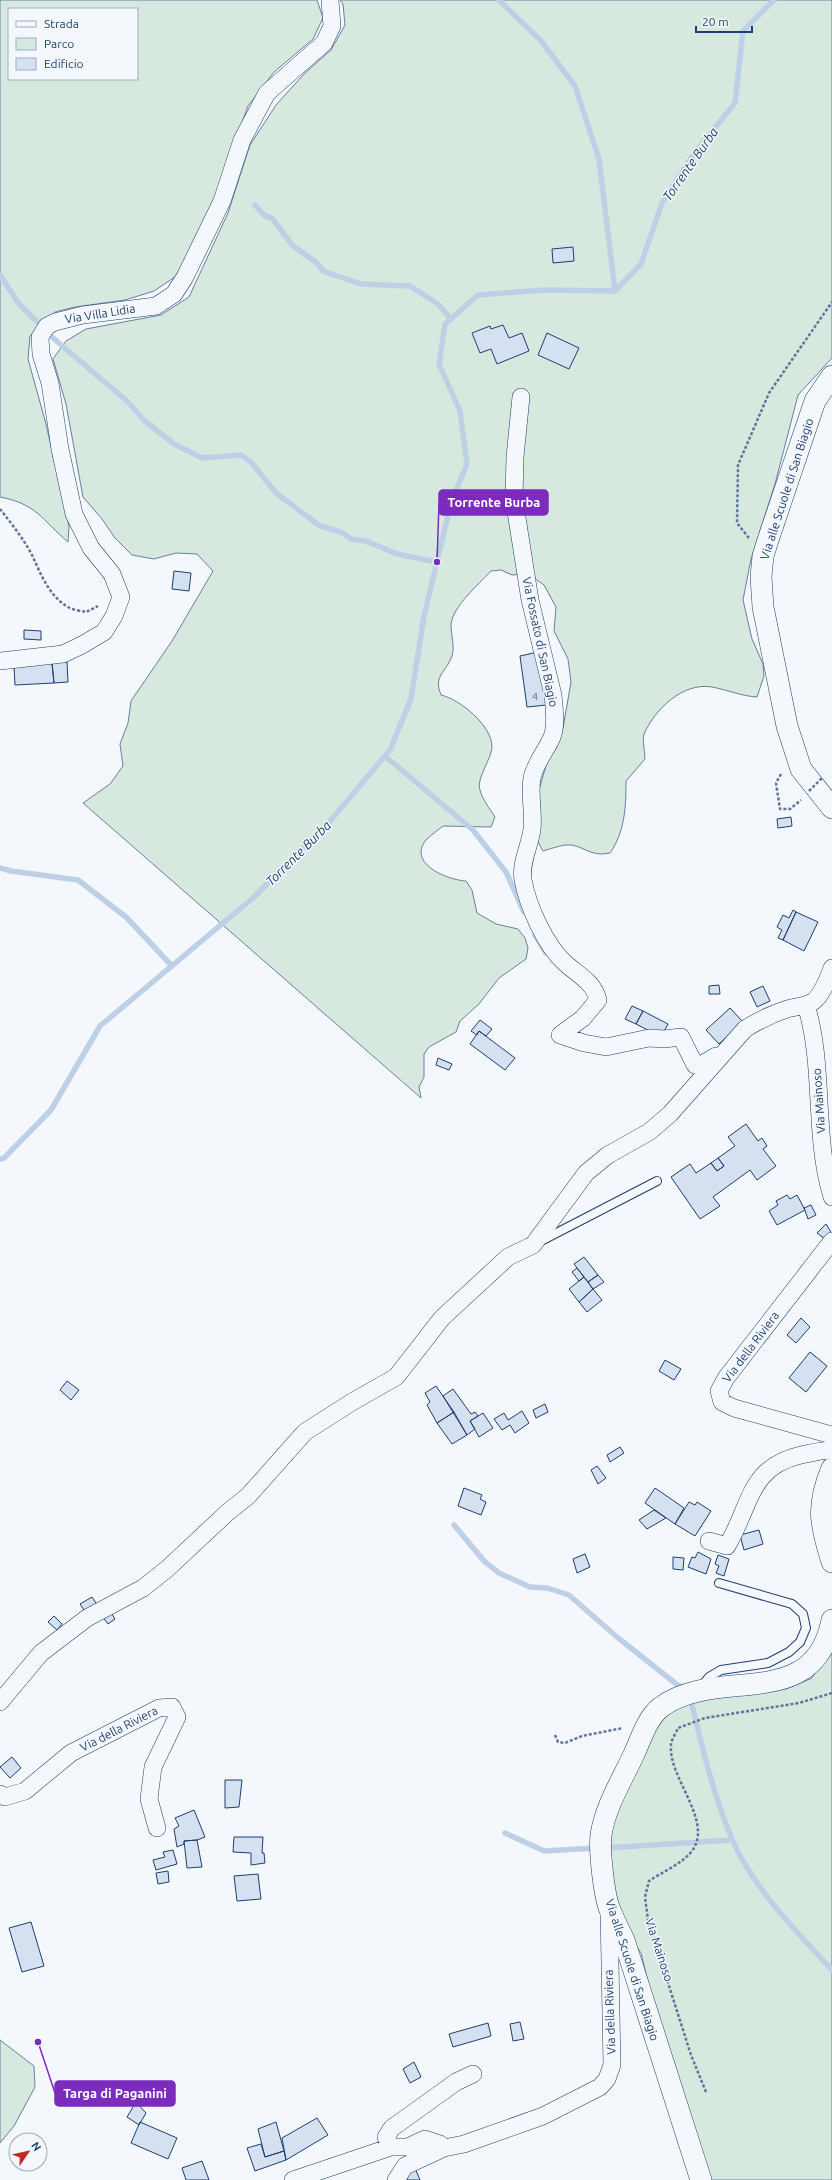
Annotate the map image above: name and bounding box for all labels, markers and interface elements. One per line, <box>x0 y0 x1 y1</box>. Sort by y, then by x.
legend <box>8 8 138 80</box>
scale bar <box>696 8 752 34</box>
text: 20 m <box>702 15 729 28</box>
text: Strada <box>44 17 79 30</box>
text: Parco <box>44 37 74 50</box>
text: Edificio <box>44 57 84 70</box>
water label: Torrente Burba <box>660 125 720 203</box>
street label: Via Villa Lidia <box>64 302 136 325</box>
street label: Via alle Scuole di San Biagio <box>757 416 816 561</box>
callout: Torrente Burba <box>439 490 548 515</box>
text: Torrente Burba <box>448 495 540 509</box>
street label: Via Fossato di San Biagio <box>520 576 561 708</box>
house number: 4 <box>532 691 538 702</box>
water label: Torrente Burba <box>263 818 333 888</box>
street label: Via Mainoso <box>810 1068 827 1134</box>
street label: Via della Riviera <box>720 1309 781 1385</box>
street label: Via della Riviera <box>78 1703 160 1754</box>
street label: Via alle Scuole di San Biagio <box>603 1897 662 2042</box>
street label: Via Mainoso <box>643 1917 676 1983</box>
street label: Via della Riviera <box>602 1969 617 2055</box>
callout: Targa di Paganini <box>55 2081 175 2106</box>
text: Targa di Paganini <box>63 2086 167 2100</box>
north arrow <box>8 2132 48 2172</box>
text: N <box>29 2140 44 2153</box>

